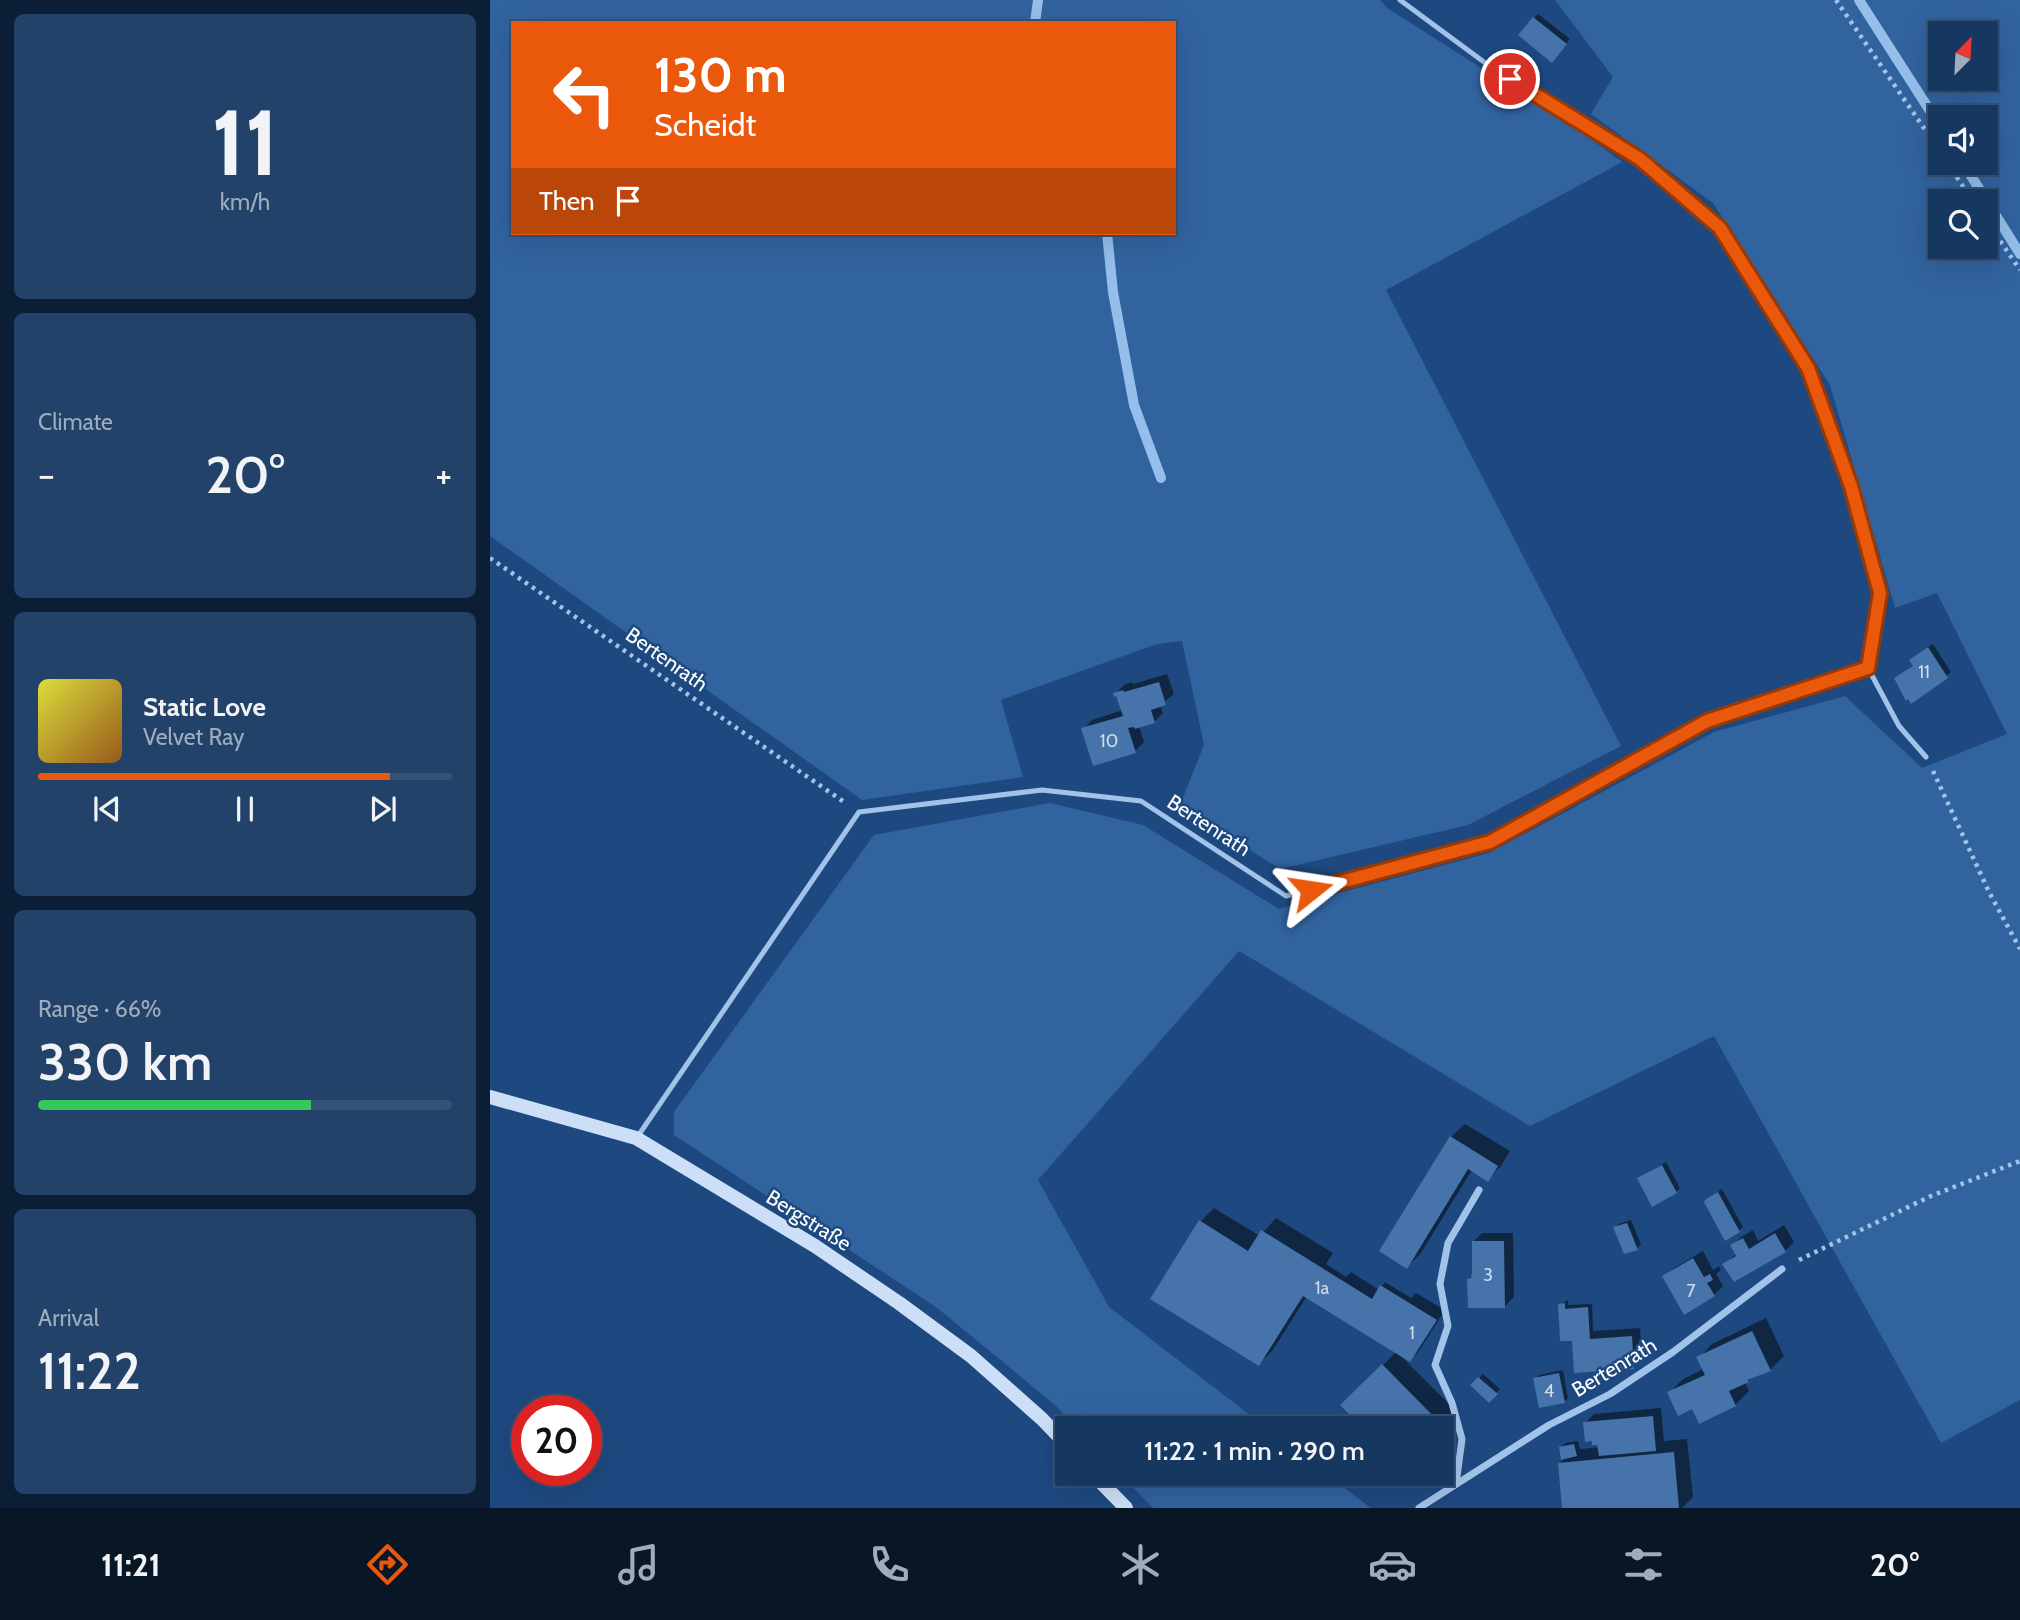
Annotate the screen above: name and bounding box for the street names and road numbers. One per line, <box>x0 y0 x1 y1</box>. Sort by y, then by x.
street label: Bertenrath <box>621 622 713 696</box>
street label: Bertenrath <box>1163 789 1255 861</box>
street label: Bergstraße <box>762 1184 856 1256</box>
street label: Bertenrath <box>1567 1332 1661 1402</box>

